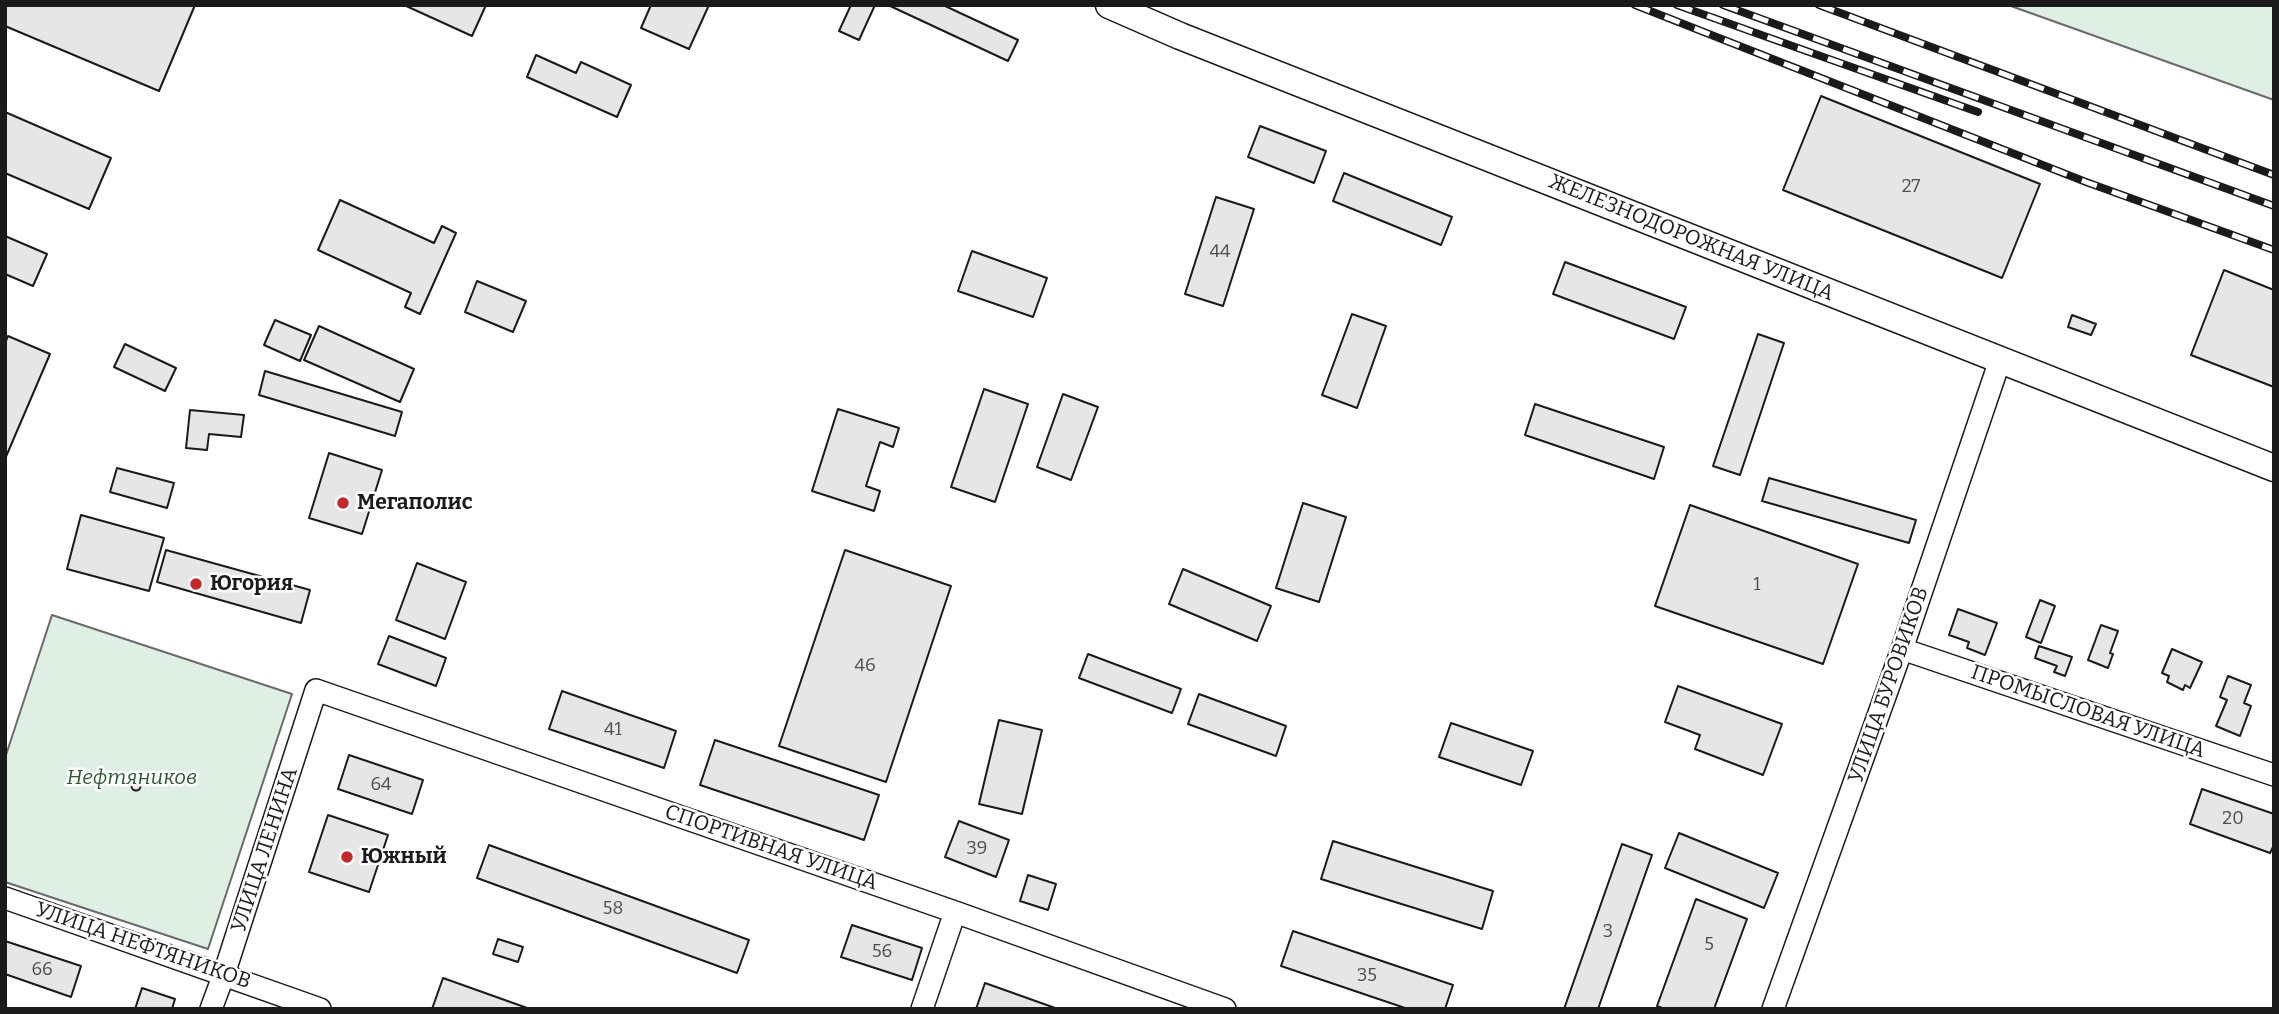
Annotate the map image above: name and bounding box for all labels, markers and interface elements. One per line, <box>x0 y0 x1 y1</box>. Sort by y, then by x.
street label: ЖЕЛЕЗНОДОРОЖНАЯ УЛИЦА <box>1545 169 1837 307</box>
house number: 27 <box>1902 176 1920 198</box>
house number: 44 <box>1209 241 1231 263</box>
place label: Мегаполис <box>357 490 473 516</box>
marker: Мегаполис <box>335 495 351 511</box>
place label: Югория <box>210 571 293 597</box>
house number: 1 <box>1753 574 1761 596</box>
marker: Югория <box>188 576 204 592</box>
street label: УЛИЦА БУРОВИКОВ <box>1844 584 1934 786</box>
house number: 46 <box>854 655 876 677</box>
street label: ПРОМЫСЛОВАЯ УЛИЦА <box>1968 660 2208 764</box>
house number: 41 <box>604 719 622 741</box>
street label: УЛИЦА ЛЕНИНА <box>226 764 304 936</box>
park label: Нефтяников <box>67 765 197 791</box>
house number: 64 <box>370 774 392 796</box>
street label: СПОРТИВНАЯ УЛИЦА <box>661 800 881 896</box>
house number: 20 <box>2222 808 2244 830</box>
house number: 39 <box>967 838 987 860</box>
place label: Южный <box>361 844 447 870</box>
marker: Южный <box>339 849 355 865</box>
street label: УЛИЦА НЕФТЯНИКОВ <box>32 897 254 995</box>
house number: 58 <box>603 898 623 920</box>
house number: 3 <box>1603 921 1613 943</box>
house number: 5 <box>1704 934 1714 956</box>
house number: 56 <box>872 941 892 963</box>
house number: 66 <box>31 959 53 981</box>
house number: 35 <box>1357 965 1377 987</box>

